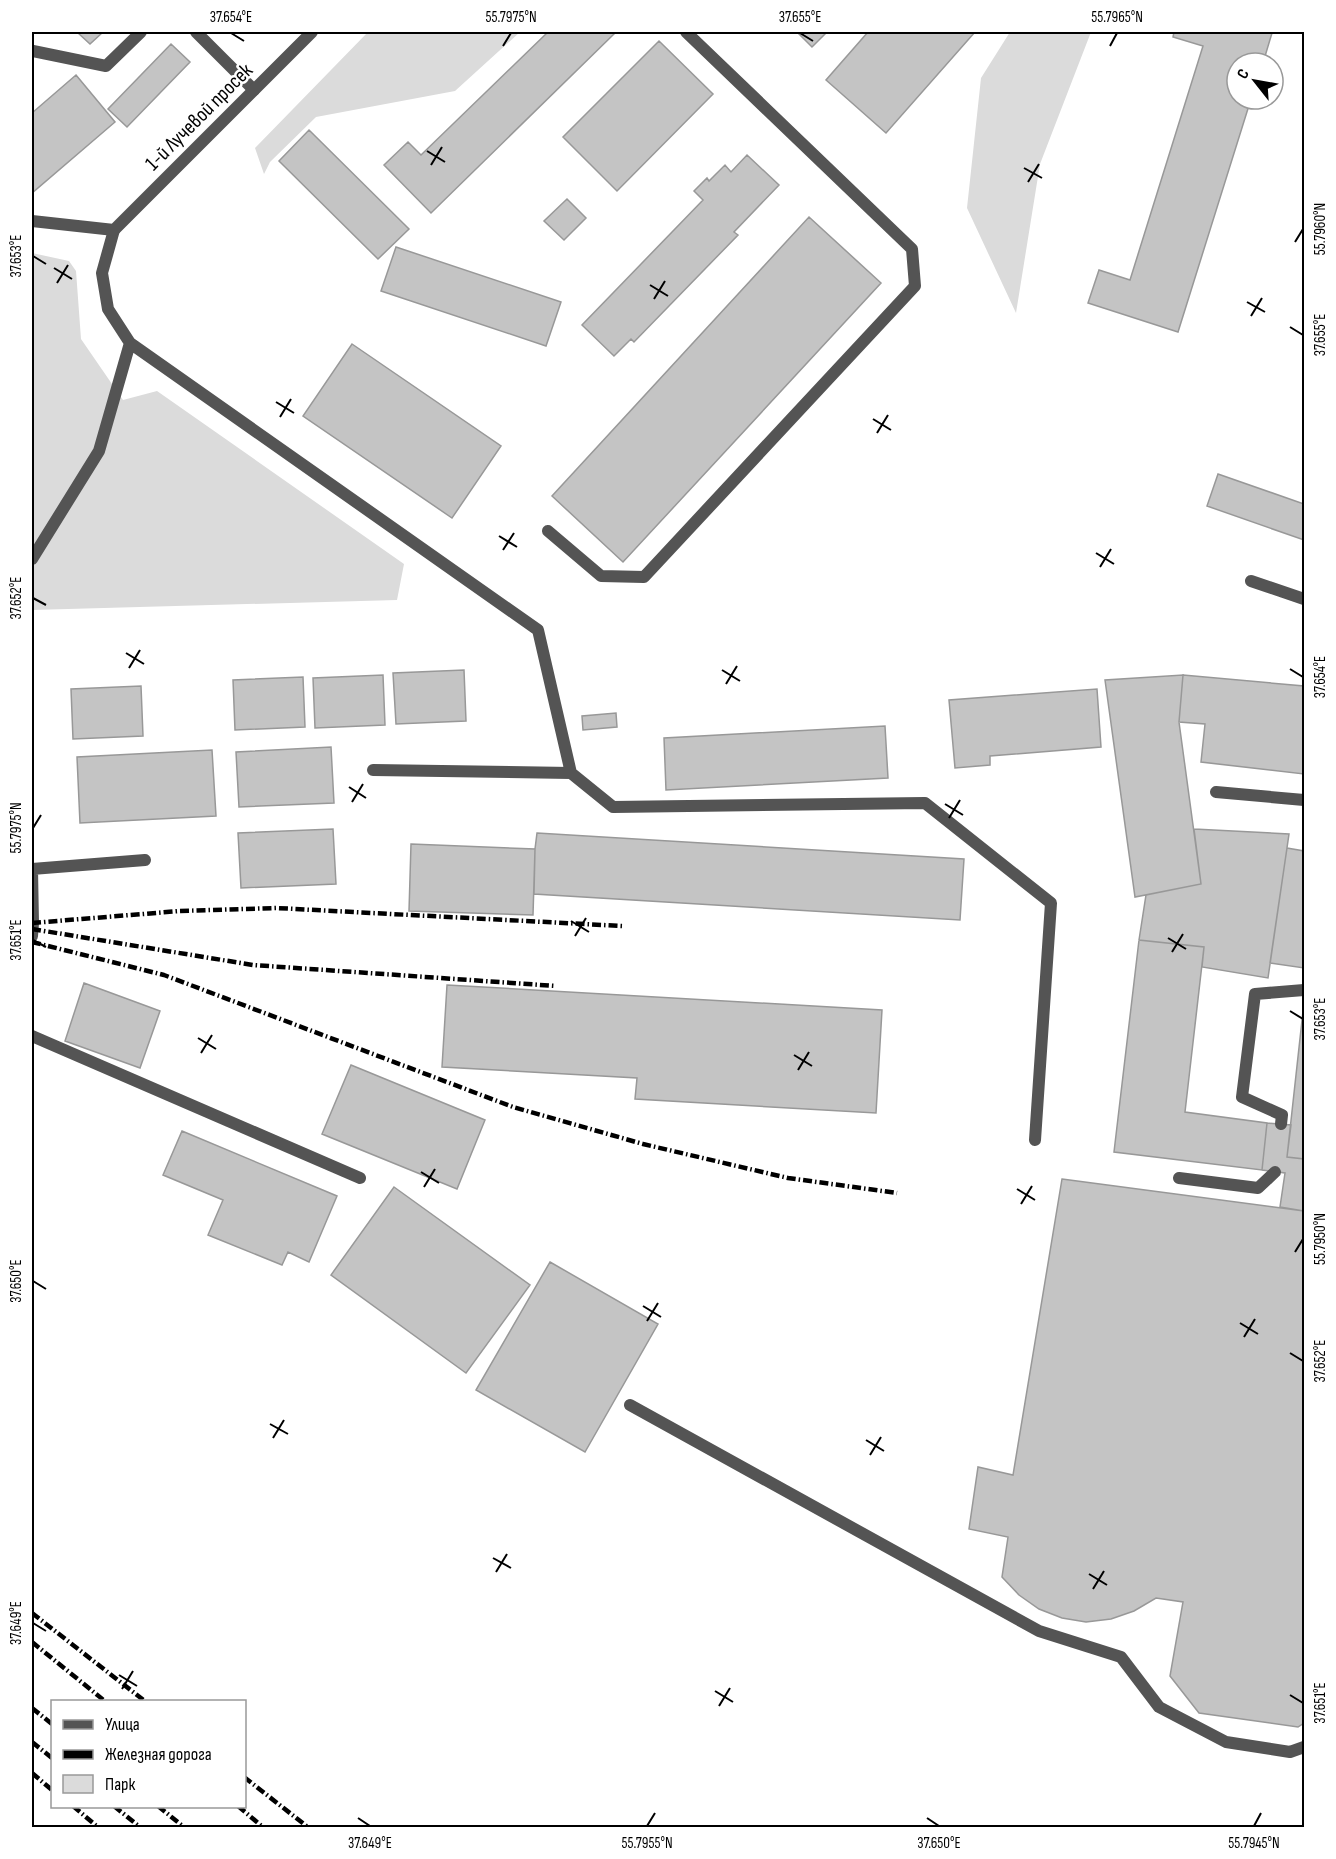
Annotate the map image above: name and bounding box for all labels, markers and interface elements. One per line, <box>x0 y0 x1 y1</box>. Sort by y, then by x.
text: 37.654°E <box>210 8 252 27</box>
text: 55.7975°N <box>485 8 537 27</box>
text: 37.655°E <box>779 8 821 27</box>
text: 55.7965°N <box>1091 8 1143 27</box>
north arrow <box>1225 51 1285 111</box>
street label: 1-й Лучевой просек <box>140 58 258 176</box>
text: С <box>1233 66 1254 82</box>
text: 55.7960°N <box>1311 203 1330 255</box>
text: 37.653°E <box>7 235 26 277</box>
text: 37.655°E <box>1311 314 1330 356</box>
text: 37.652°E <box>7 577 26 619</box>
text: 37.654°E <box>1311 656 1330 698</box>
text: 55.7975°N <box>7 802 26 854</box>
text: 37.651°E <box>7 919 26 961</box>
text: 37.653°E <box>1311 998 1330 1040</box>
text: 55.7950°N <box>1311 1213 1330 1265</box>
text: 37.650°E <box>7 1259 26 1303</box>
text: 37.652°E <box>1311 1340 1330 1382</box>
text: 37.649°E <box>7 1601 26 1645</box>
text: 37.651°E <box>1311 1682 1330 1724</box>
legend <box>51 1700 246 1808</box>
text: Улица <box>105 1714 140 1735</box>
text: Железная дорога <box>105 1744 212 1765</box>
text: Парк <box>105 1774 136 1795</box>
text: 37.649°E <box>348 1834 392 1853</box>
text: 55.7955°N <box>621 1834 673 1853</box>
text: 37.650°E <box>917 1834 961 1853</box>
text: 55.7945°N <box>1228 1834 1280 1853</box>

